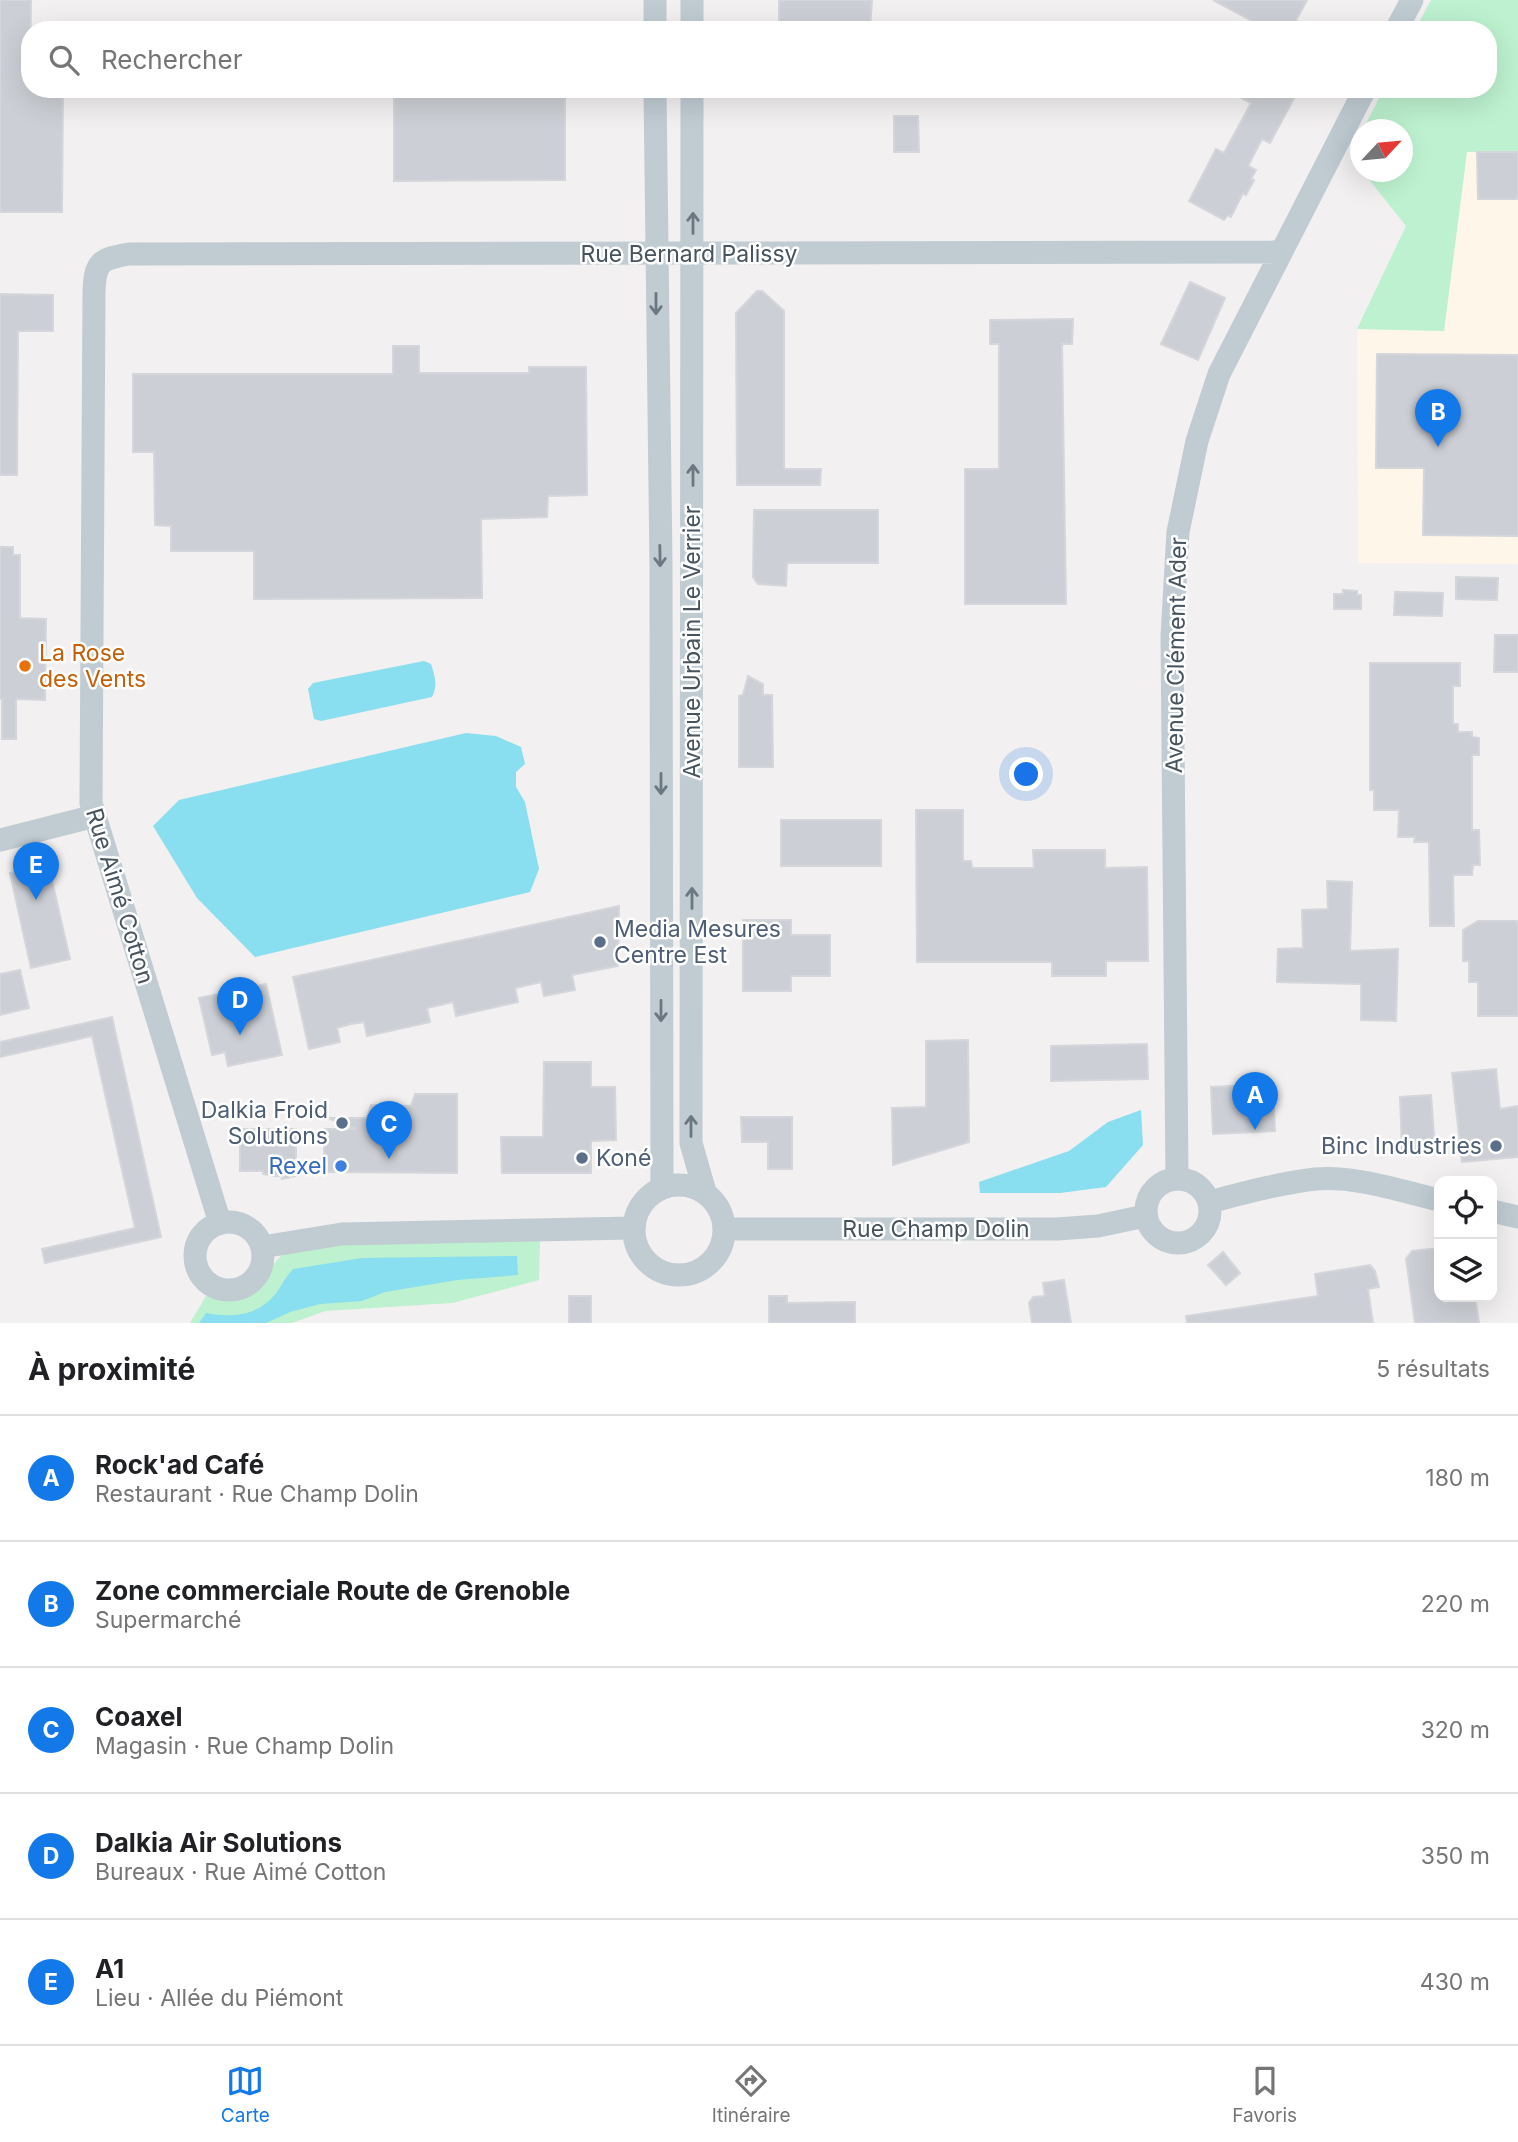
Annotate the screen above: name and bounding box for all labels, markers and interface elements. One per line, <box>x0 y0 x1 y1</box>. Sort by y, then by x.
search box <box>21 21 1497 98</box>
icon: search <box>45 41 83 79</box>
text: Rechercher <box>101 44 242 75</box>
north arrow <box>1350 119 1413 182</box>
one-way arrow <box>686 212 700 235</box>
street label: Rue Bernard Palissy <box>580 240 798 268</box>
one-way arrow <box>649 293 663 316</box>
pin: B <box>1415 389 1461 447</box>
one-way arrow <box>686 464 700 487</box>
street label: Avenue Urbain Le Verrier <box>678 505 706 778</box>
street label: Avenue Clément Ader <box>1160 536 1192 773</box>
one-way arrow <box>654 545 667 568</box>
place label: La Rose des Vents <box>39 639 146 693</box>
marker: La Rose des Vents <box>17 658 33 674</box>
your location <box>1009 757 1043 791</box>
one-way arrow <box>654 772 668 795</box>
street label: Rue Aimé Cotton <box>80 805 160 987</box>
pin: E <box>13 842 59 900</box>
one-way arrow <box>685 887 699 910</box>
place label: Media Mesures Centre Est <box>614 915 781 969</box>
marker: Media Mesures Centre Est <box>592 934 608 950</box>
pin: D <box>217 977 263 1035</box>
one-way arrow <box>654 1000 668 1023</box>
pin: A <box>1232 1072 1278 1130</box>
place label: Dalkia Froid Solutions <box>201 1096 328 1150</box>
pin: C <box>366 1101 412 1159</box>
marker: Dalkia Froid Solutions <box>334 1115 350 1131</box>
one-way arrow <box>685 1115 698 1138</box>
place label: Binc Industries <box>1321 1132 1482 1160</box>
marker: Binc Industries <box>1488 1138 1504 1154</box>
place label: Koné <box>596 1144 651 1172</box>
marker: Koné <box>574 1150 590 1166</box>
place label: Rexel <box>269 1152 327 1180</box>
marker: Rexel <box>333 1158 349 1174</box>
map controls <box>1434 1176 1497 1302</box>
button: locate <box>1434 1176 1497 1239</box>
street label: Rue Champ Dolin <box>842 1215 1030 1243</box>
button: layers <box>1434 1239 1497 1302</box>
text: À proximité <box>28 1351 195 1387</box>
text: 5 résultats <box>1376 1355 1490 1383</box>
text: Rock'ad Café <box>95 1449 264 1480</box>
text: A <box>42 1464 60 1492</box>
text: 180 m <box>1425 1464 1490 1492</box>
text: Restaurant · Rue Champ Dolin <box>95 1480 419 1508</box>
text: Zone commerciale Route de Grenoble <box>95 1575 570 1606</box>
text: B <box>43 1590 59 1618</box>
text: 220 m <box>1421 1590 1490 1618</box>
text: Supermarché <box>95 1606 241 1634</box>
text: Coaxel <box>95 1701 183 1732</box>
text: C <box>42 1716 60 1744</box>
text: 320 m <box>1421 1716 1490 1744</box>
text: Magasin · Rue Champ Dolin <box>95 1732 394 1760</box>
text: Dalkia Air Solutions <box>95 1827 342 1858</box>
text: D <box>43 1842 59 1870</box>
text: 350 m <box>1421 1842 1490 1870</box>
text: Bureaux · Rue Aimé Cotton <box>95 1858 386 1886</box>
text: A1 <box>95 1953 124 1984</box>
text: E <box>44 1968 58 1996</box>
text: 430 m <box>1420 1968 1490 1996</box>
text: Lieu · Allée du Piémont <box>95 1984 343 2012</box>
tab: Carte <box>221 2062 270 2127</box>
tab: Itinéraire <box>712 2062 791 2127</box>
tab: Favoris <box>1232 2062 1297 2127</box>

